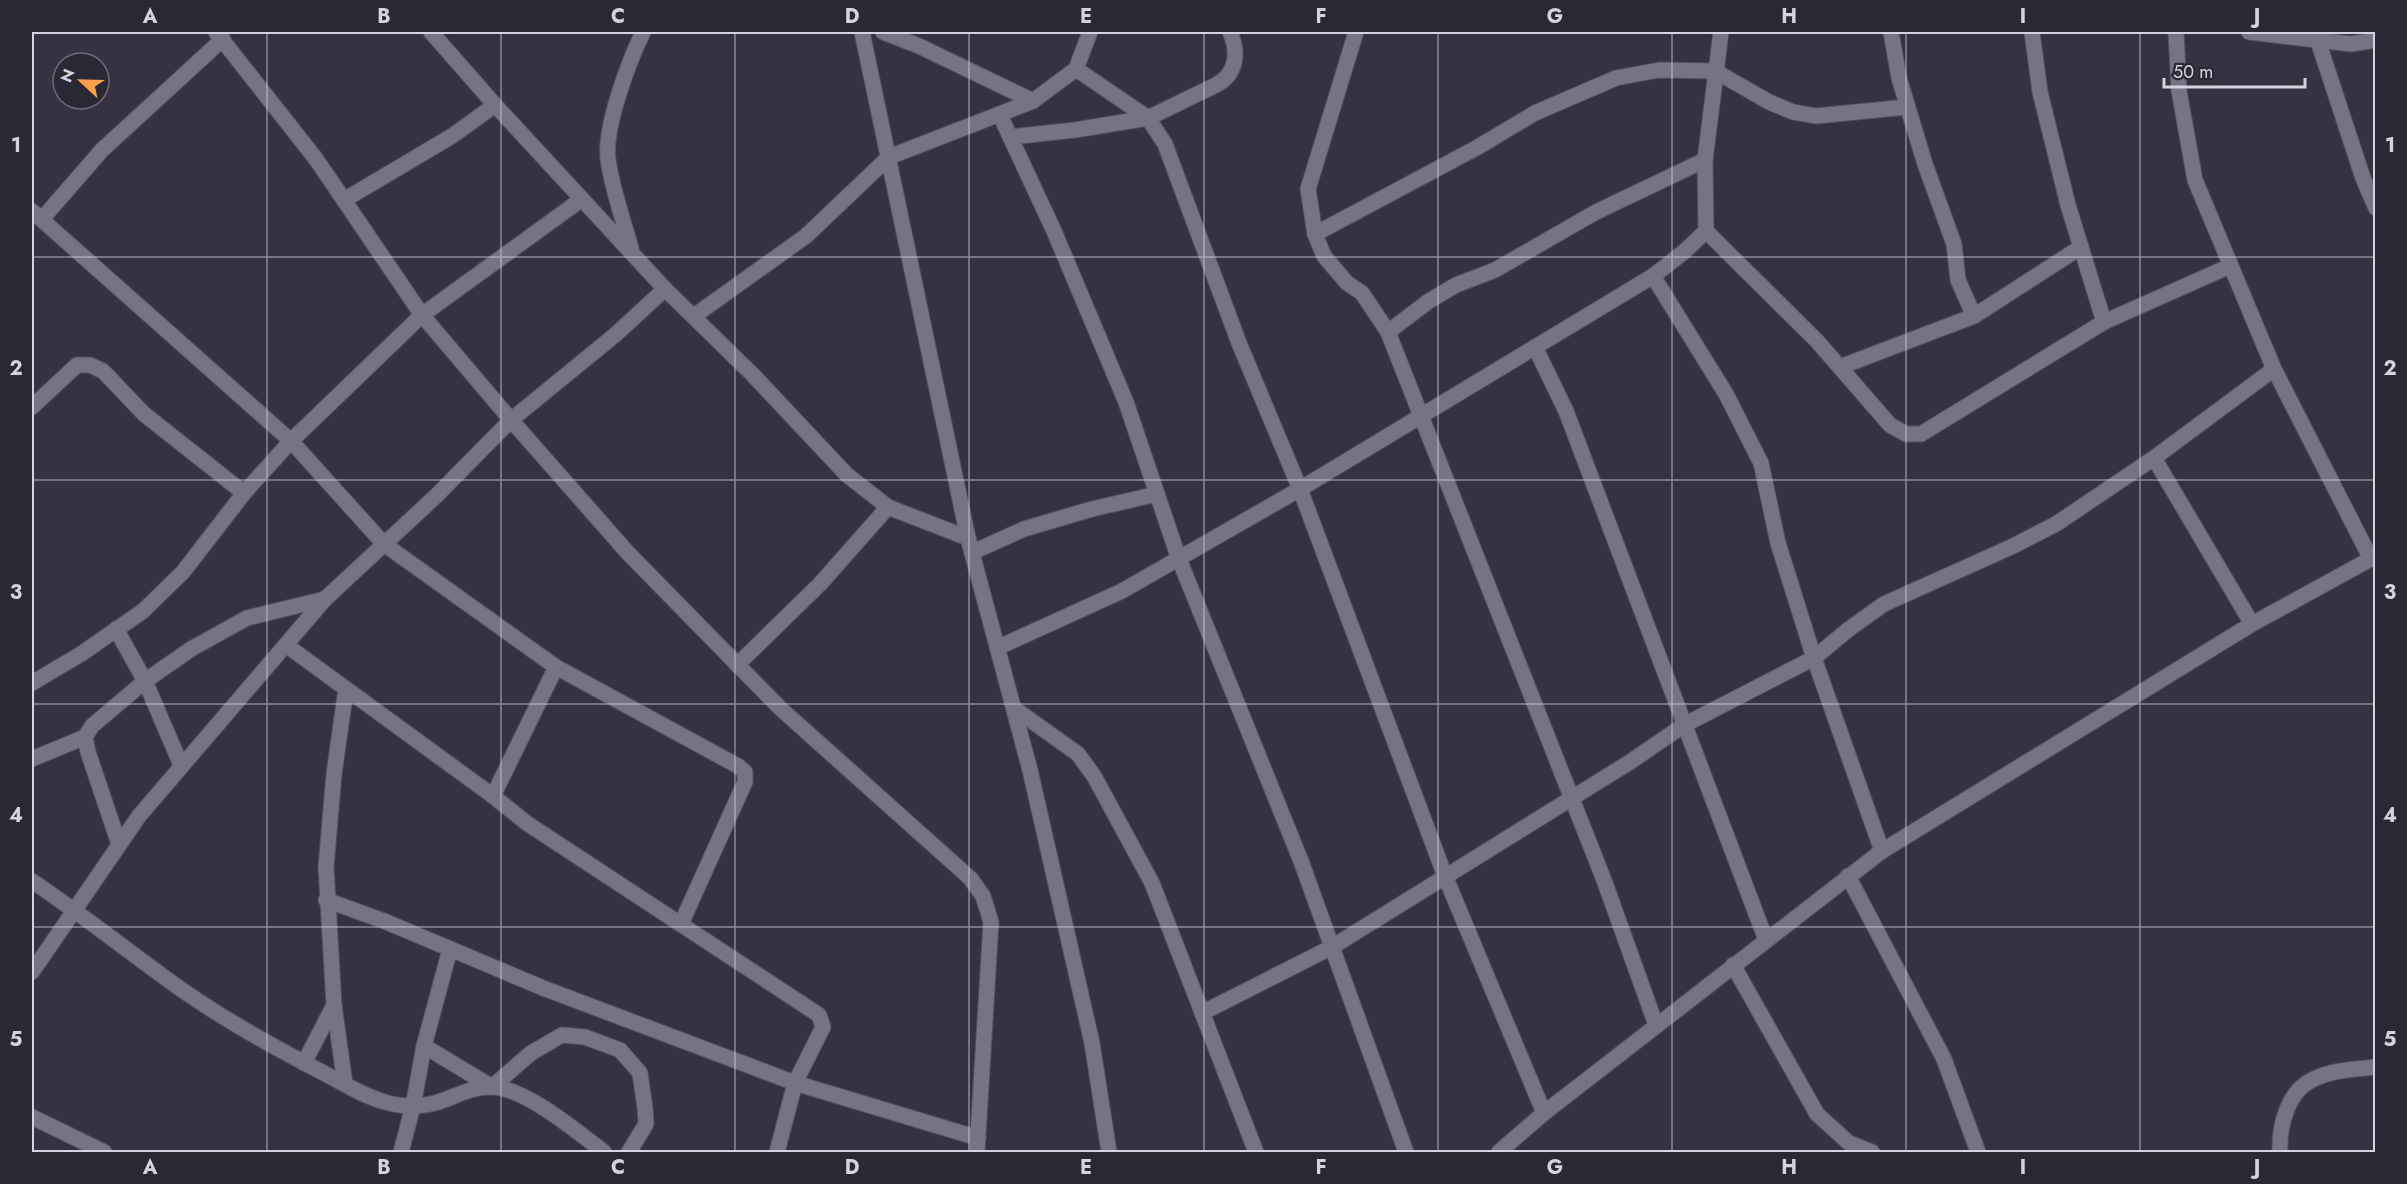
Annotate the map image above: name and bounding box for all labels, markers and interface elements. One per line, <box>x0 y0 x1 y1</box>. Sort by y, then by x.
text: A <box>142 2 158 31</box>
text: B <box>377 2 391 31</box>
text: C <box>611 2 625 31</box>
text: D <box>845 2 859 31</box>
text: E <box>1080 2 1092 31</box>
text: F <box>1315 2 1327 31</box>
text: G <box>1547 2 1563 31</box>
text: H <box>1781 2 1797 31</box>
text: I <box>2020 2 2026 31</box>
text: J <box>2250 2 2260 31</box>
north arrow <box>51 51 111 111</box>
scale bar <box>2164 51 2305 89</box>
text: 50 m <box>2173 59 2213 85</box>
text: N <box>55 65 81 86</box>
text: 1 <box>11 131 21 160</box>
text: 1 <box>2385 131 2395 160</box>
text: 2 <box>9 354 23 383</box>
text: 2 <box>2383 354 2397 383</box>
text: 3 <box>10 578 22 607</box>
text: 3 <box>2384 578 2396 607</box>
text: 4 <box>9 801 23 830</box>
text: 4 <box>2383 801 2397 830</box>
text: 5 <box>10 1025 23 1054</box>
text: 5 <box>2384 1025 2397 1054</box>
text: A <box>142 1153 158 1182</box>
text: B <box>377 1153 391 1182</box>
text: C <box>611 1153 625 1182</box>
text: D <box>845 1153 859 1182</box>
text: E <box>1080 1153 1092 1182</box>
text: F <box>1315 1153 1327 1182</box>
text: G <box>1547 1153 1563 1182</box>
text: H <box>1781 1153 1797 1182</box>
text: I <box>2020 1153 2026 1182</box>
text: J <box>2250 1153 2260 1182</box>

